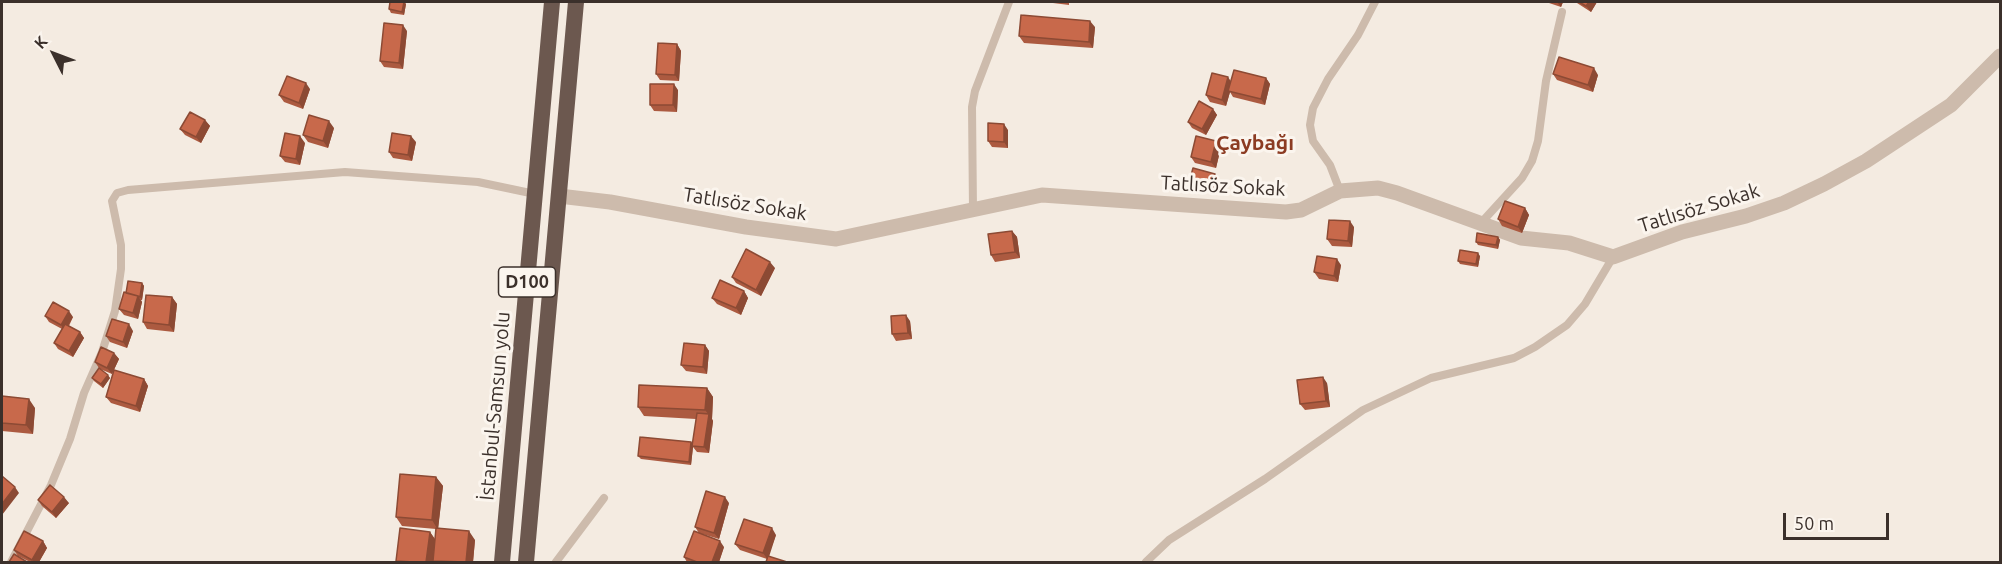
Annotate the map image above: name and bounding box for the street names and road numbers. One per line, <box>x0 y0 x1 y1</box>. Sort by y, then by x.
street label: Tatlısöz Sokak <box>1160 171 1286 201</box>
street label: Tatlısöz Sokak <box>1636 178 1762 238</box>
street label: Tatlısöz Sokak <box>681 182 809 226</box>
road number: D100 <box>498 267 556 297</box>
street label: İstanbul-Samsun yolu <box>475 311 515 501</box>

